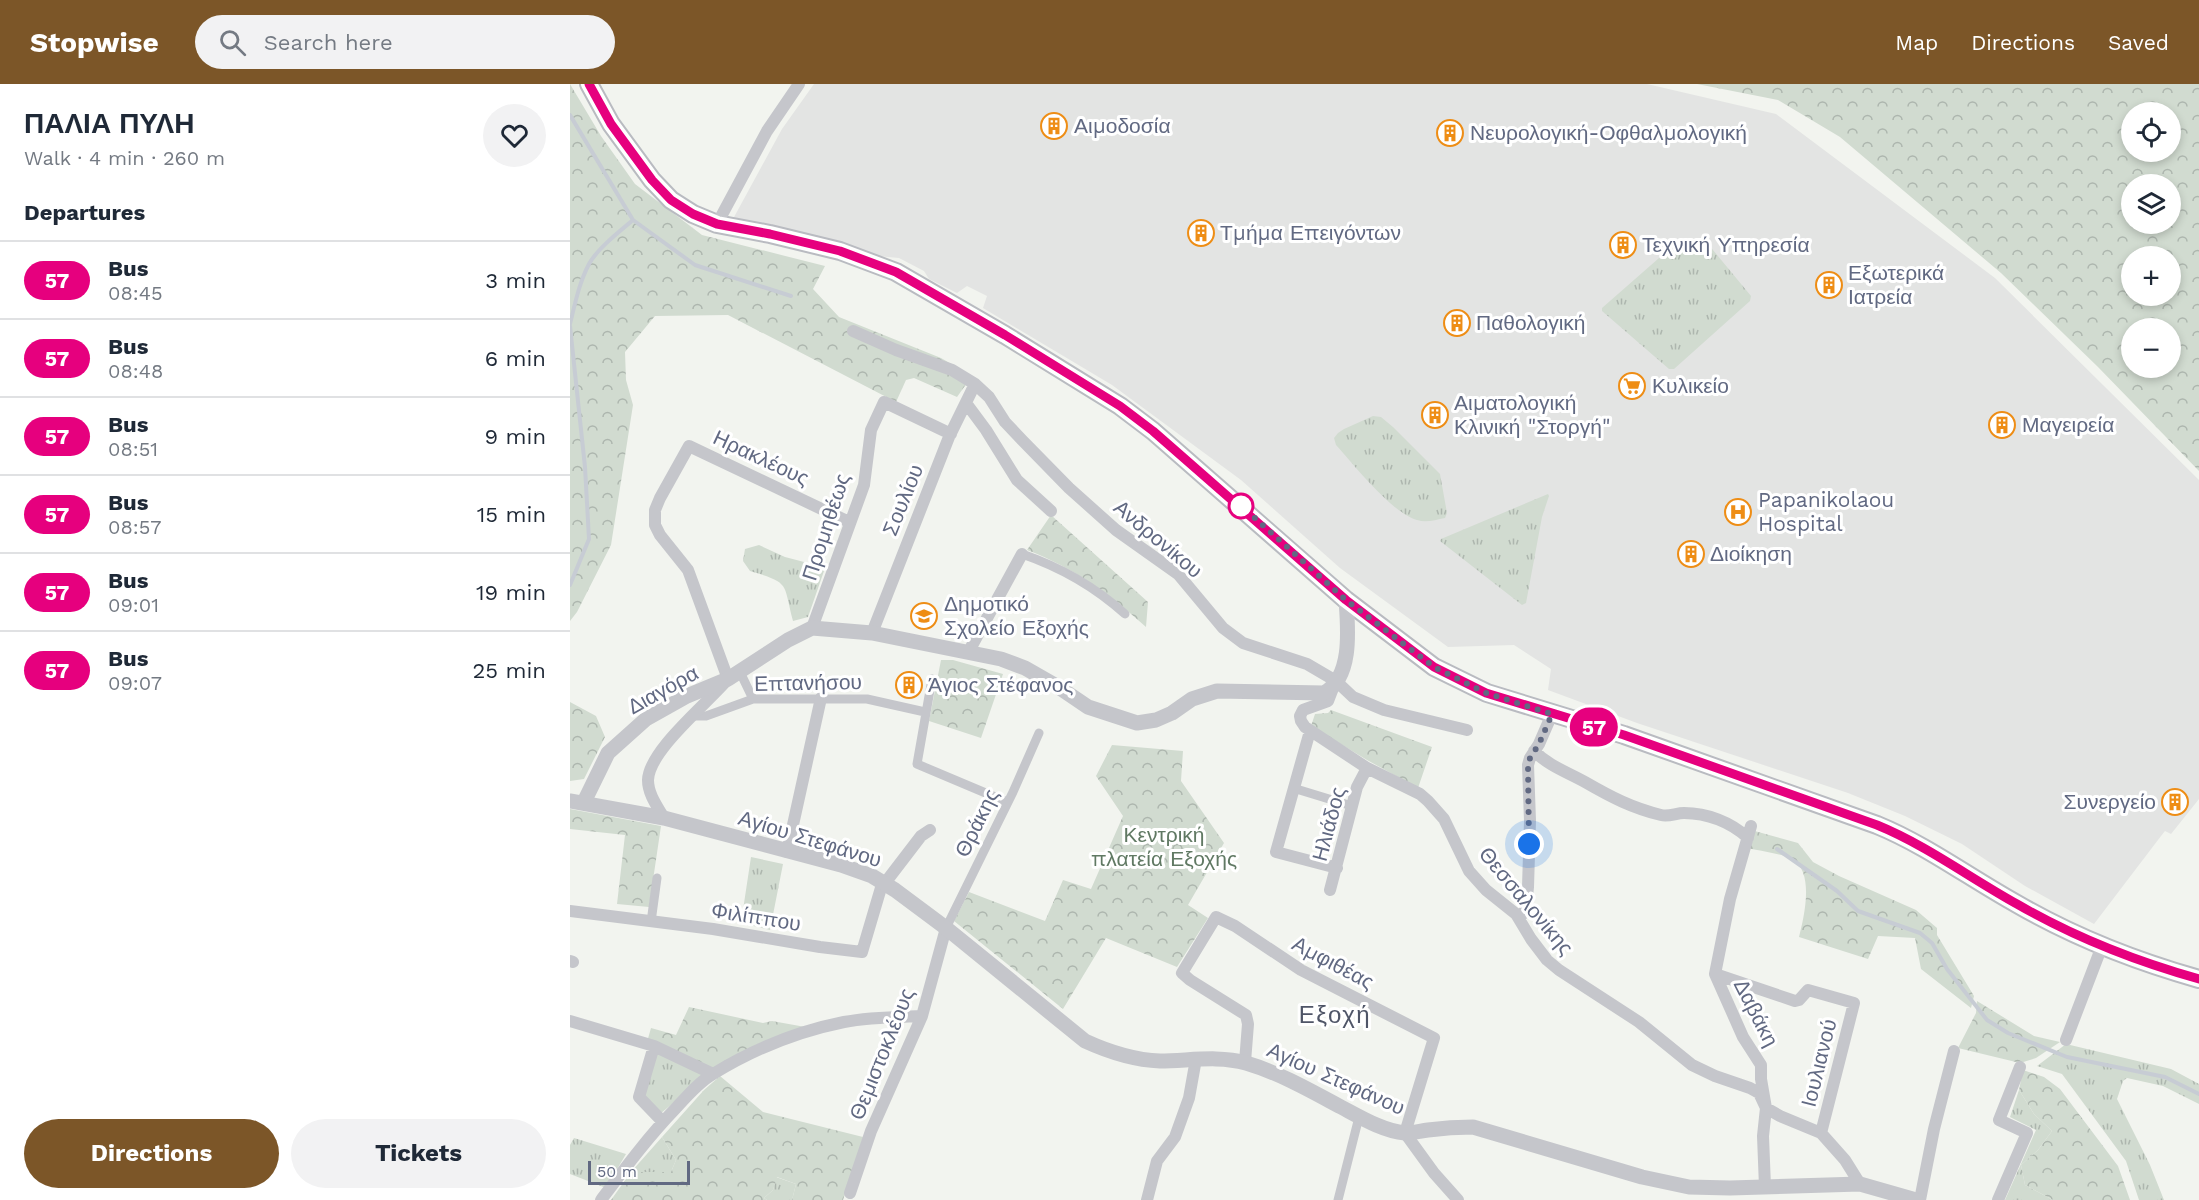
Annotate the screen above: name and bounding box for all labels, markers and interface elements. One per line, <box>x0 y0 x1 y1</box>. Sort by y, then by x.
search box <box>195 15 615 69</box>
text: Stopwise <box>30 26 159 59</box>
icon: search <box>216 26 249 59</box>
text: Search here <box>264 30 393 55</box>
text: Map <box>1895 30 1938 55</box>
text: Directions <box>1971 30 2075 55</box>
text: Saved <box>2108 30 2169 55</box>
map controls <box>2121 102 2181 378</box>
button: locate <box>2121 102 2181 162</box>
button: heart <box>483 104 546 167</box>
text: ΠΑΛΙΑ ΠΥΛΗ <box>24 107 194 140</box>
building icon: Αιμοδοσία <box>1039 111 1069 141</box>
place label: Αιμοδοσία <box>1074 113 1171 138</box>
building icon: Νευρολογική-Οφθαλμολογική <box>1435 118 1465 148</box>
place label: Νευρολογική-Οφθαλμολογική <box>1470 120 1747 145</box>
text: Walk · 4 min · 260 m <box>24 146 225 170</box>
button: layers <box>2121 174 2181 234</box>
text: Departures <box>24 200 145 225</box>
building icon: Τμήμα Επειγόντων <box>1186 218 1216 248</box>
place label: Τμήμα Επειγόντων <box>1220 220 1401 245</box>
building icon: Τεχνική Υπηρεσία <box>1608 230 1638 260</box>
place label: Τεχνική Υπηρεσία <box>1642 232 1810 257</box>
button: + <box>2121 246 2181 306</box>
text: Bus <box>108 256 148 281</box>
place label: Εξωτερικά Ιατρεία <box>1848 260 1944 309</box>
text: 57 <box>45 268 69 293</box>
text: 3 min <box>485 268 546 293</box>
building icon: Εξωτερικά Ιατρεία <box>1814 270 1844 300</box>
text: 08:45 <box>108 281 163 305</box>
building icon: Παθολογική <box>1442 308 1472 338</box>
place label: Παθολογική <box>1476 310 1585 335</box>
button: − <box>2121 318 2181 378</box>
text: Bus <box>108 334 148 359</box>
text: 57 <box>45 346 69 371</box>
text: 6 min <box>485 346 546 371</box>
text: 08:48 <box>108 359 163 383</box>
supermarket icon: Κυλικείο <box>1617 371 1647 401</box>
place label: Κυλικείο <box>1652 373 1729 398</box>
place label: Αιματολογική Κλινική "Στοργή" <box>1454 390 1610 439</box>
building icon: Αιματολογική Κλινική "Στοργή" <box>1420 400 1450 430</box>
building icon: Μαγειρεία <box>1987 410 2017 440</box>
text: Bus <box>108 412 148 437</box>
place label: Μαγειρεία <box>2022 412 2114 437</box>
text: 57 <box>45 424 69 449</box>
text: 9 min <box>484 424 546 449</box>
street label: Ηρακλέους <box>709 424 813 491</box>
text: 08:51 <box>108 437 158 461</box>
street label: Σουλίου <box>877 461 928 539</box>
street label: Προμηθέως <box>796 470 855 584</box>
place label: Papanikolaou Hospital <box>1758 487 1894 536</box>
text: Bus <box>108 490 148 515</box>
unlabelled marker <box>1228 493 1254 519</box>
street label: Ανδρονίκου <box>1109 494 1208 583</box>
hospital icon: Papanikolaou Hospital <box>1723 497 1753 527</box>
text: 57 <box>45 502 69 527</box>
text: 15 min <box>477 502 546 527</box>
text: 08:57 <box>108 515 162 539</box>
building icon: Διοίκηση <box>1676 539 1706 569</box>
place label: Διοίκηση <box>1710 541 1792 566</box>
text: Bus <box>108 568 148 593</box>
text: 57 <box>45 580 69 605</box>
text: 19 min <box>476 580 546 605</box>
place label: Δημοτικό Σχολείο Εξοχής <box>944 591 1089 640</box>
text: 09:01 <box>108 593 159 617</box>
school or university icon: Δημοτικό Σχολείο Εξοχής <box>909 601 939 631</box>
text: Bus <box>108 646 148 671</box>
text: 57 <box>45 658 69 683</box>
text: 25 min <box>472 658 546 683</box>
street label: Διαγόρα <box>623 660 703 719</box>
street label: Επτανήσου <box>754 669 862 696</box>
building icon: Άγιος Στέφανος <box>894 670 924 700</box>
text: 09:07 <box>108 671 162 695</box>
place label: Άγιος Στέφανος <box>928 672 1073 697</box>
line badge: 57 <box>1567 708 1621 746</box>
text: 57 <box>1582 715 1606 740</box>
street label: Ηλιάδος <box>1307 784 1350 864</box>
street label: Θράκης <box>949 785 1004 861</box>
building icon: Συνεργείο <box>2160 787 2190 817</box>
place label: Συνεργείο <box>2064 789 2156 814</box>
street label: Αγίου Στεφάνου <box>736 805 885 872</box>
park label: Κεντρική πλατεία Εξοχής <box>1091 822 1237 871</box>
your location <box>1514 829 1544 859</box>
street label: Θεσσαλονίκης <box>1474 842 1579 960</box>
street label: Φιλίππου <box>709 897 803 936</box>
street label: Αμφιθέας <box>1288 931 1378 994</box>
street label: Δαβάκη <box>1729 975 1784 1051</box>
street label: Θεμιστοκλέους <box>844 984 919 1123</box>
district label: Εξοχή <box>1299 1001 1371 1029</box>
street label: Ιουλιανού <box>1796 1016 1842 1110</box>
street label: Αγίου Στεφάνου <box>1263 1037 1409 1120</box>
button: Directions <box>24 1119 279 1188</box>
button: Tickets <box>291 1119 546 1188</box>
scale bar <box>588 1158 690 1186</box>
text: 50 m <box>597 1162 637 1181</box>

